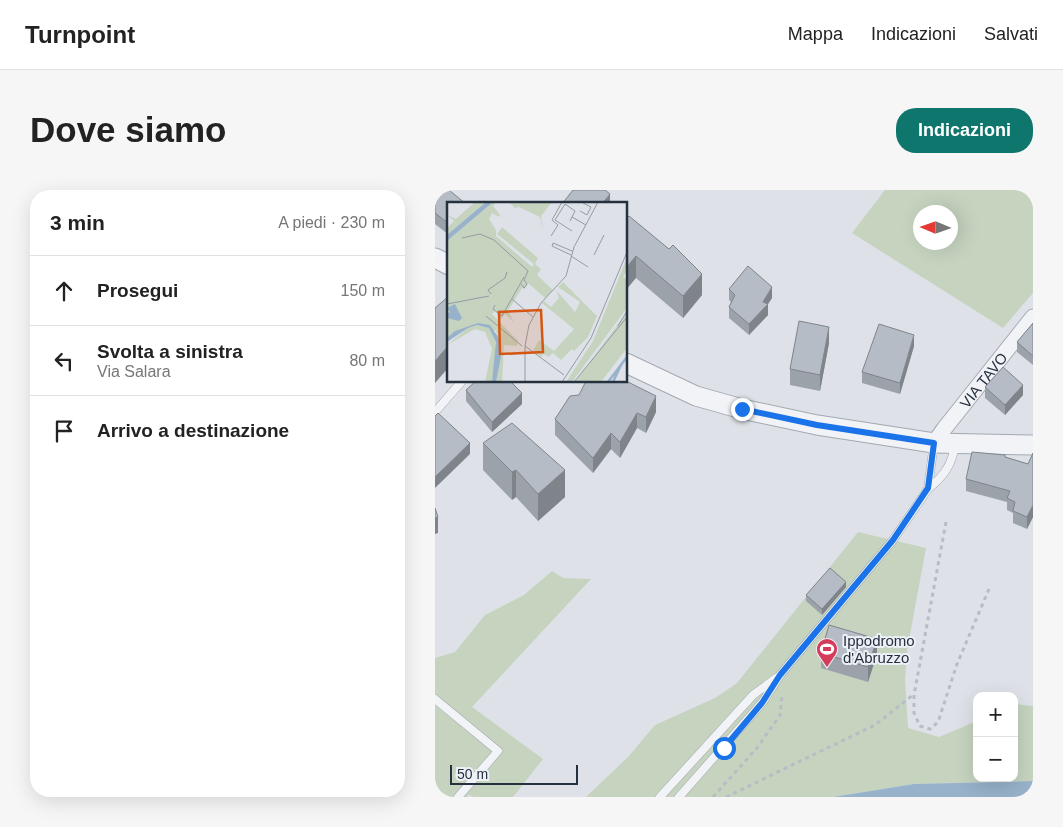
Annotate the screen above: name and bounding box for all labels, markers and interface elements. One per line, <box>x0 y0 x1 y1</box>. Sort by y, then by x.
text: Turnpoint <box>25 21 135 48</box>
text: Mappa <box>788 24 843 44</box>
text: Indicazioni <box>871 24 956 44</box>
text: Salvati <box>984 24 1038 44</box>
button: Indicazioni <box>896 108 1033 153</box>
text: Dove siamo <box>30 110 226 149</box>
inset map <box>447 202 627 382</box>
north arrow <box>913 205 958 250</box>
text: 3 min <box>50 211 105 234</box>
text: A piedi · 230 m <box>278 214 385 231</box>
icon: ahead <box>50 277 78 305</box>
text: Prosegui <box>97 280 178 301</box>
text: 150 m <box>341 282 385 299</box>
text: Svolta a sinistra <box>97 341 243 362</box>
icon: left <box>50 347 78 375</box>
street label: VIA TAVO <box>956 349 1010 411</box>
text: 80 m <box>349 352 385 369</box>
text: Via Salara <box>97 363 171 380</box>
route end <box>731 398 754 421</box>
icon: arrive <box>50 417 78 445</box>
text: Arrivo a destinazione <box>97 420 289 441</box>
place label: Ippodromo d'Abruzzo <box>843 632 915 666</box>
sports icon: Ippodromo d'Abruzzo <box>815 637 839 668</box>
map controls <box>973 692 1018 782</box>
button: + <box>973 692 1018 737</box>
route start <box>713 737 736 760</box>
button: − <box>973 737 1018 782</box>
scale bar <box>450 762 577 785</box>
text: 50 m <box>457 766 488 782</box>

